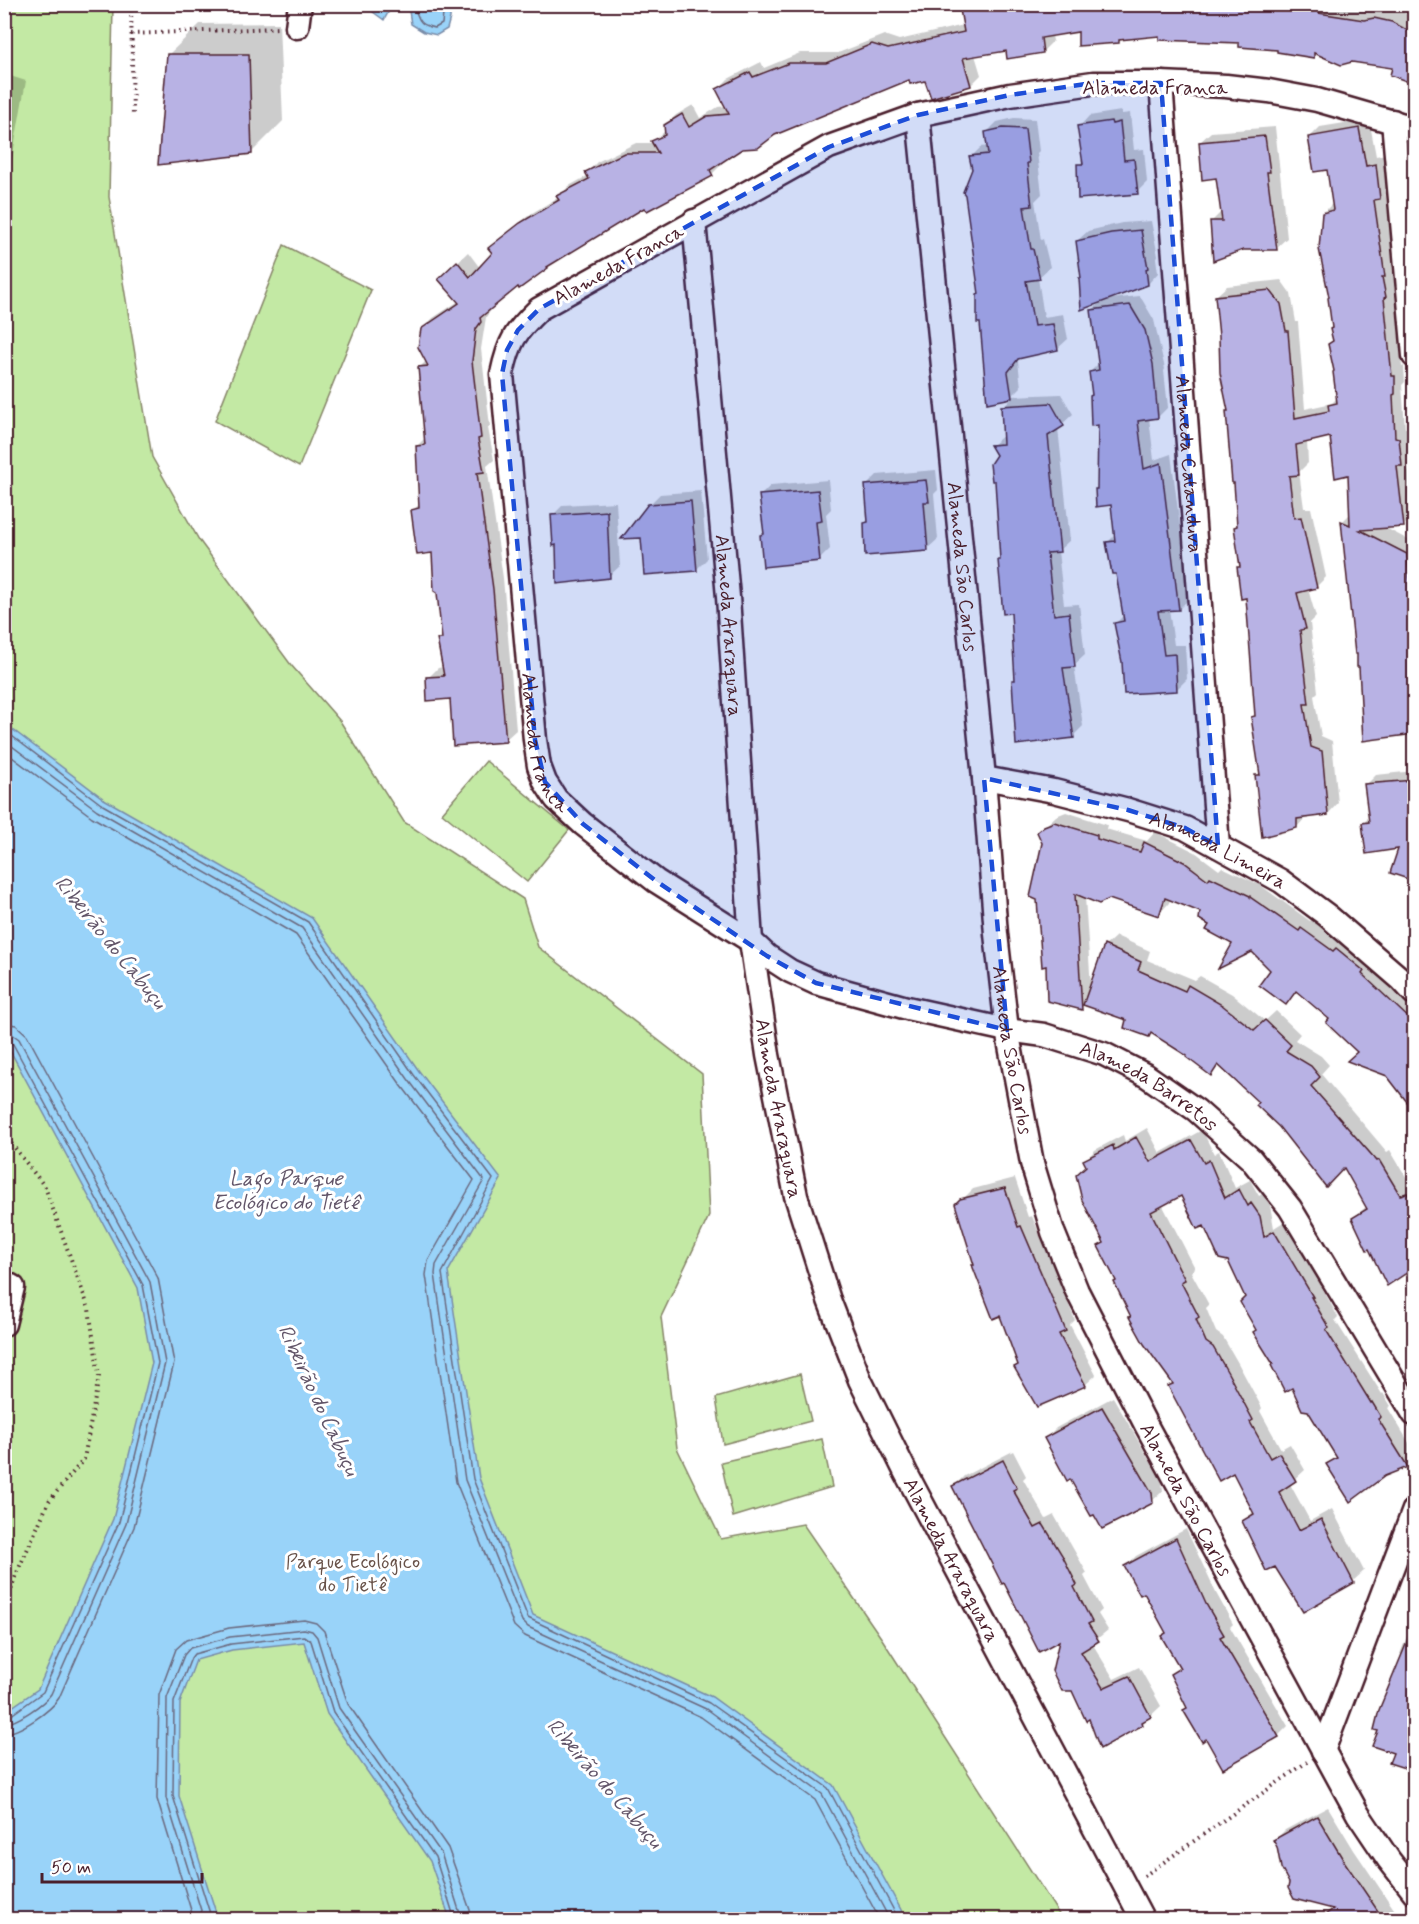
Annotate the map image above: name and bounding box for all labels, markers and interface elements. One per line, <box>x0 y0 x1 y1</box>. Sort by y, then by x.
street label: Alameda Franca <box>1082 75 1229 102</box>
street label: Alameda Franca <box>549 218 690 312</box>
street label: Alameda Catanduva <box>1168 374 1208 554</box>
street label: Alameda São Carlos <box>940 481 983 653</box>
street label: Alameda Araraquara <box>707 533 748 717</box>
street label: Alameda Franca <box>514 672 575 820</box>
street label: Alameda Limeira <box>1145 805 1291 896</box>
water label: Ribeirão do Cabuçu <box>48 870 174 1016</box>
street label: Alameda São Carlos <box>985 964 1038 1137</box>
street label: Alameda Araraquara <box>748 1017 808 1201</box>
street label: Alameda Barretos <box>1076 1035 1223 1138</box>
water label: Lago Parque Ecológico do Tietê <box>212 1165 362 1217</box>
water label: Ribeirão do Cabuçu <box>271 1320 366 1482</box>
street label: Alameda São Carlos <box>1133 1419 1238 1582</box>
street label: Alameda Araraquara <box>896 1473 1005 1647</box>
park label: Parque Ecológico do Tietê <box>286 1549 420 1599</box>
water label: Ribeirão do Cabuçu <box>540 1713 670 1856</box>
scale bar <box>42 1846 202 1884</box>
text: 50 m <box>51 1856 91 1880</box>

